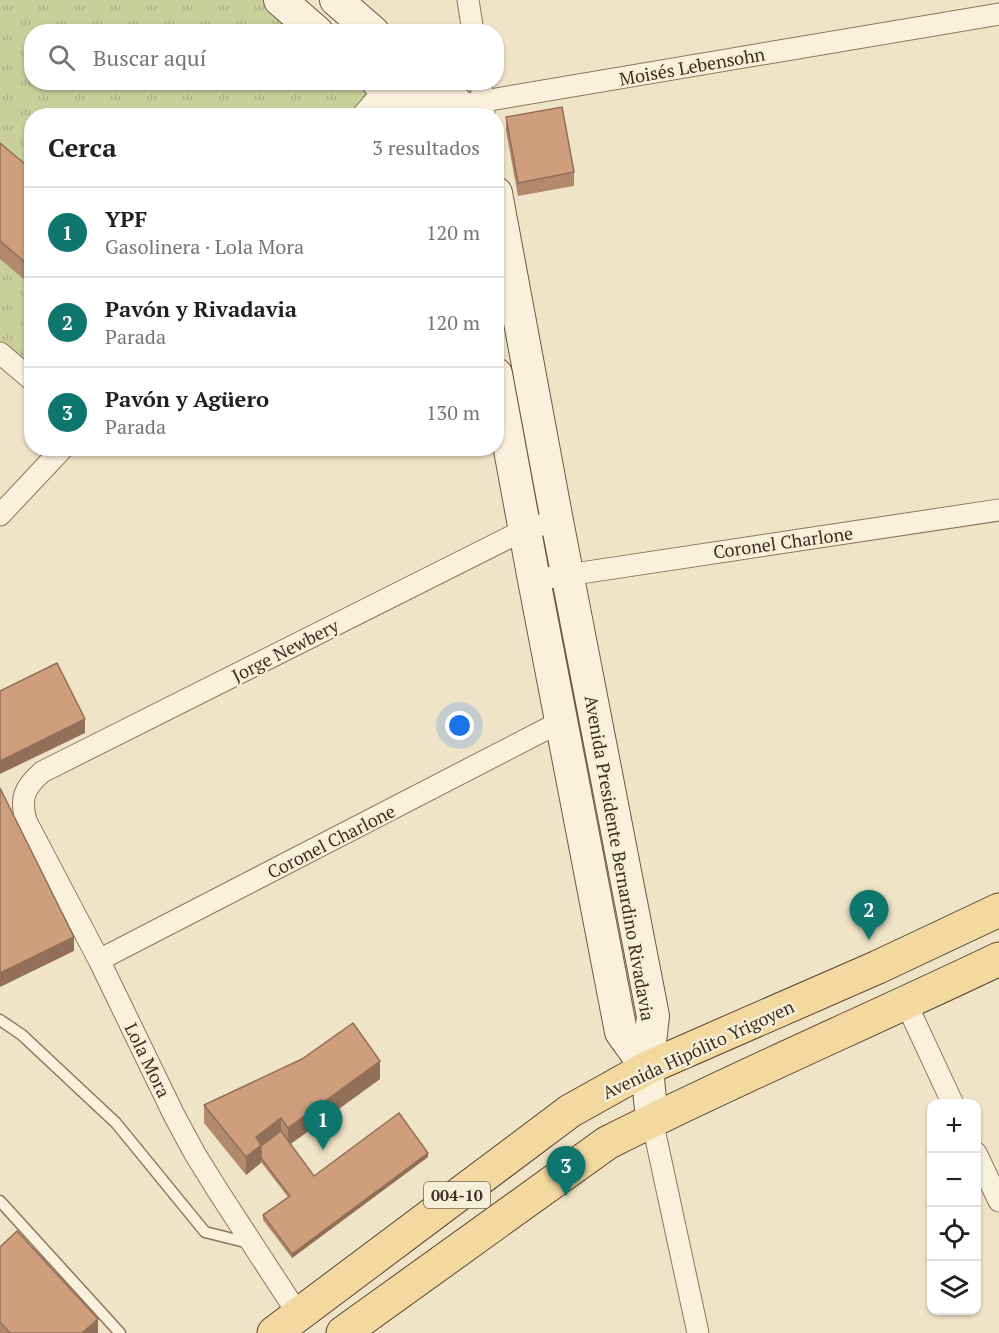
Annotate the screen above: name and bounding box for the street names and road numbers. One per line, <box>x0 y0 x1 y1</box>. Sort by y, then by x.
street label: Moisés Lebensohn <box>617 41 767 91</box>
street label: Coronel Charlone <box>712 520 854 564</box>
street label: Jorge Newbery <box>228 612 343 687</box>
street label: Avenida Presidente Bernardino Rivadavia <box>580 693 660 1023</box>
street label: Coronel Charlone <box>263 798 399 884</box>
street label: Avenida Hipólito Yrigoyen <box>598 994 798 1104</box>
street label: Lola Mora <box>120 1019 176 1101</box>
road number: 004-10 <box>424 1182 490 1208</box>

